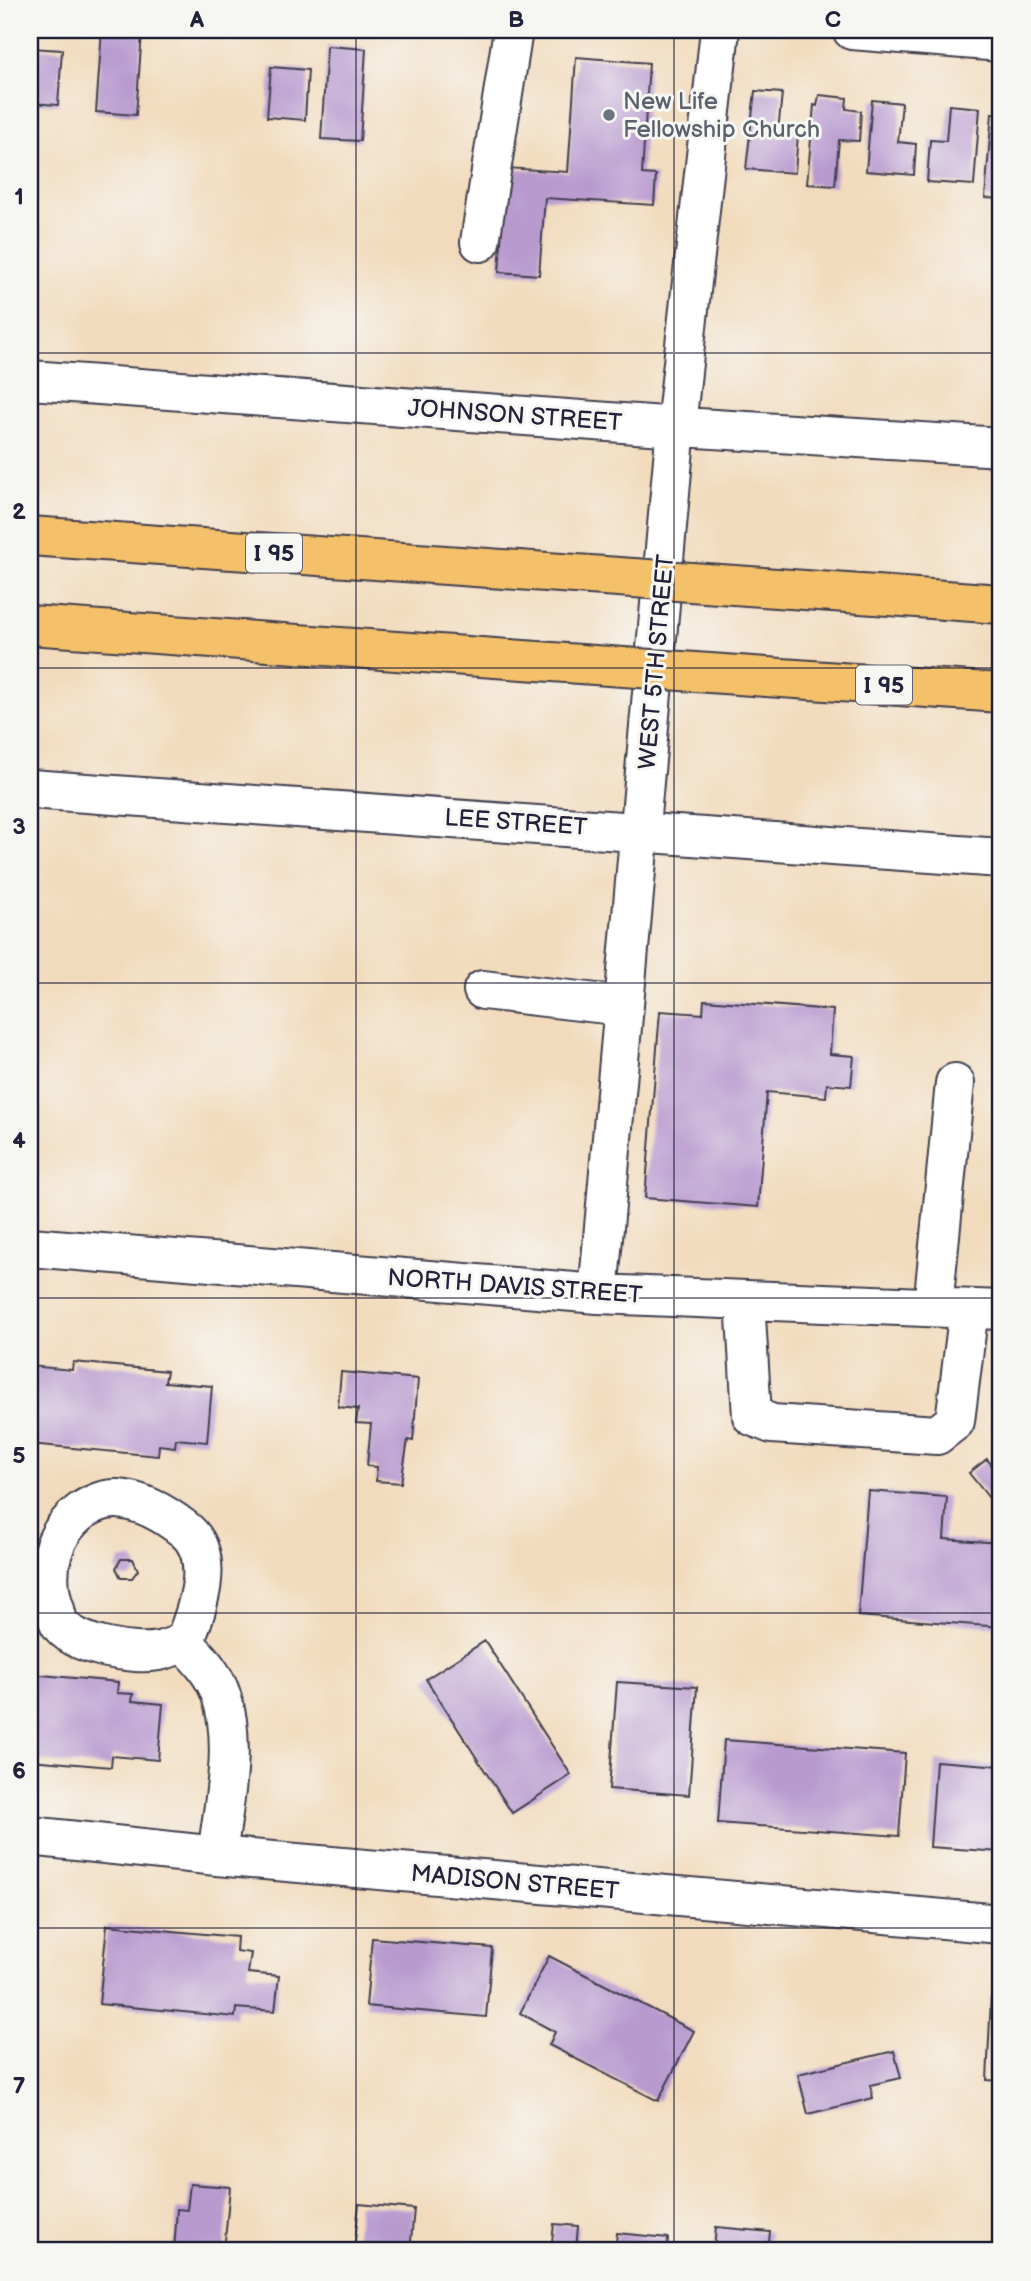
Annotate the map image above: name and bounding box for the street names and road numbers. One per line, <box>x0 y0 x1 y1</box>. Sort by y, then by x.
street label: JOHNSON STREET <box>407 394 624 438</box>
road number: I 95 <box>246 534 302 572</box>
street label: WEST 5TH STREET <box>633 553 680 771</box>
road number: I 95 <box>856 666 912 705</box>
street label: LEE STREET <box>444 803 589 842</box>
street label: NORTH DAVIS STREET <box>386 1263 644 1310</box>
street label: MADISON STREET <box>410 1859 621 1906</box>

